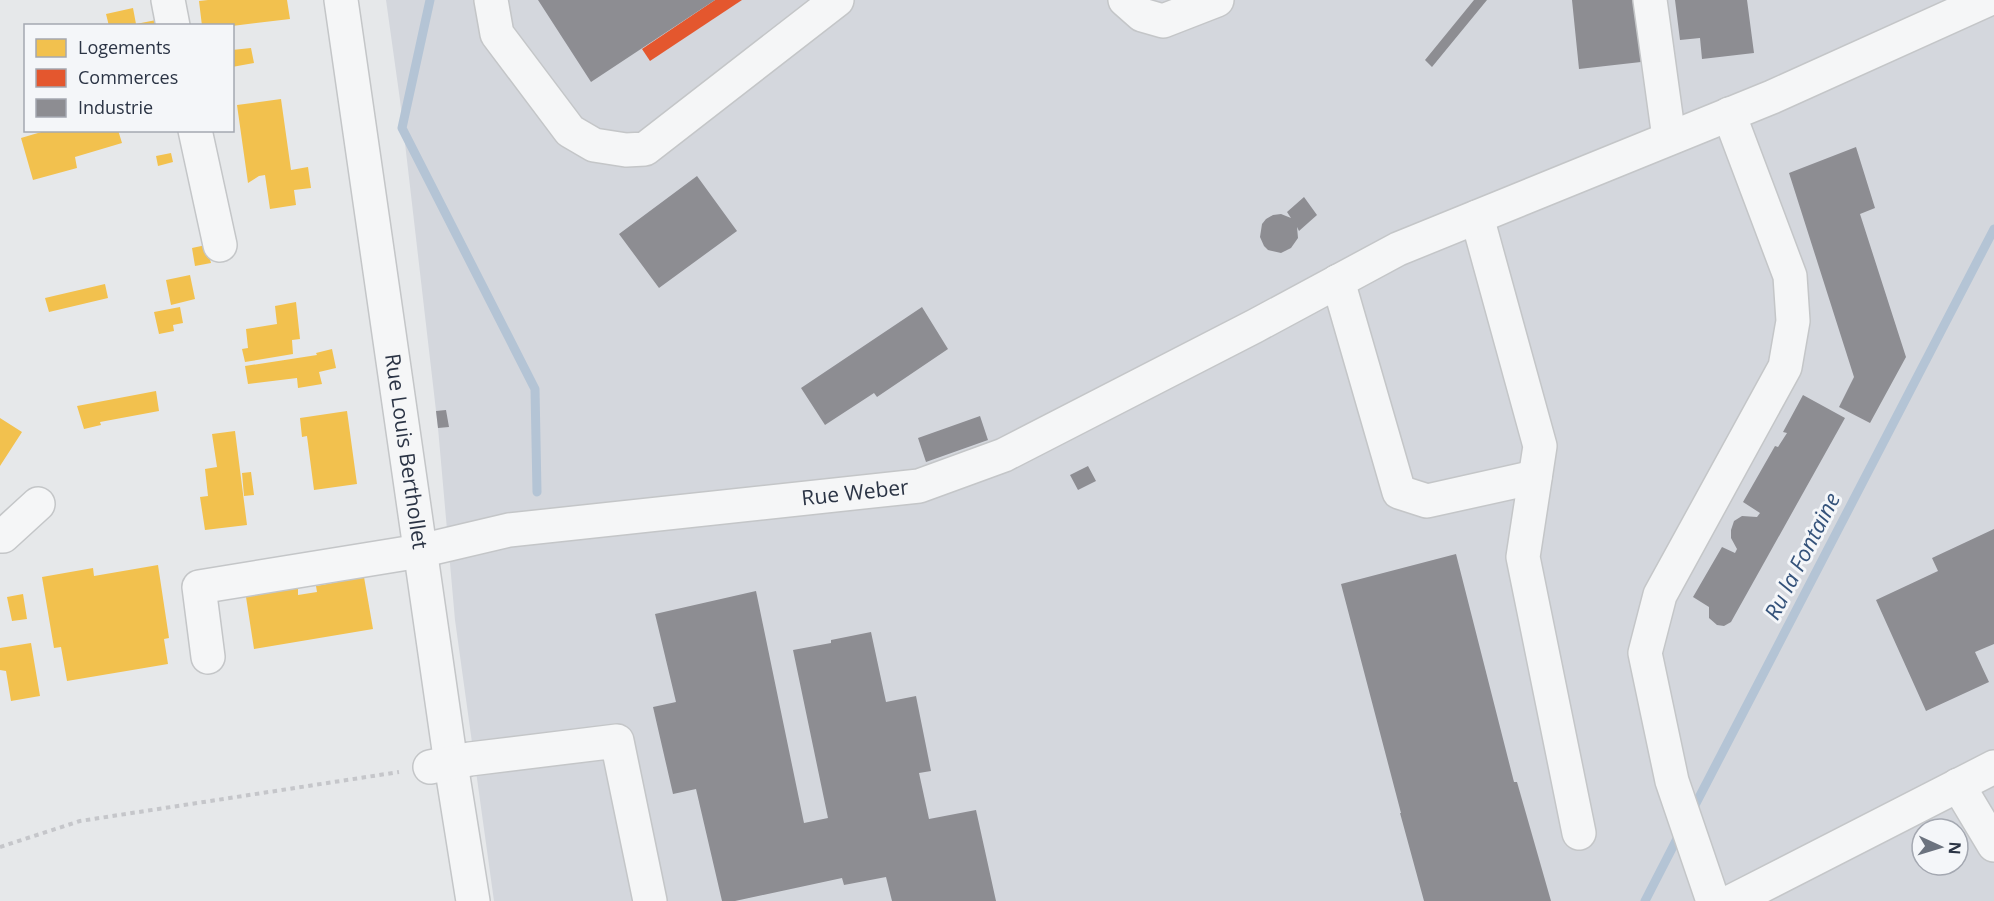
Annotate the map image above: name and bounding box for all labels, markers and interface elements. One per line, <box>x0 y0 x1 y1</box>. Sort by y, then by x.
legend <box>24 24 234 132</box>
text: Logements <box>78 35 171 59</box>
text: Commerces <box>78 65 178 89</box>
text: Industrie <box>78 95 153 119</box>
street label: Rue Louis Berthollet <box>379 352 435 551</box>
street label: Rue Weber <box>800 472 910 512</box>
water label: Ru la Fontaine <box>1756 487 1846 624</box>
north arrow <box>1910 817 1970 877</box>
text: N <box>1944 841 1966 855</box>

